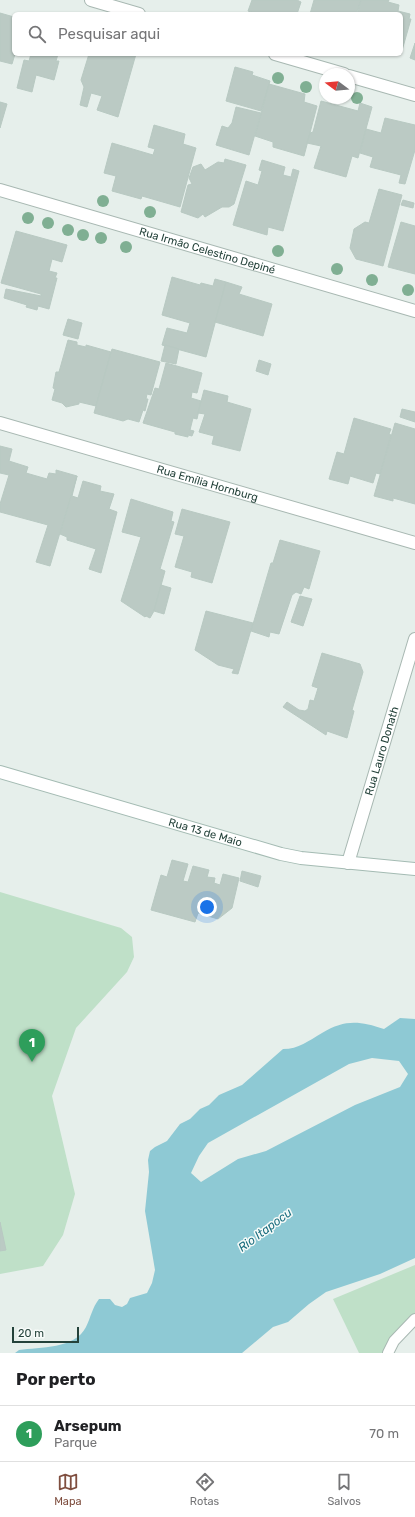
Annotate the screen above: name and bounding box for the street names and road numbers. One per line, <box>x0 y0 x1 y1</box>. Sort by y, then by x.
street label: Rua Irmão Celestino Depiné <box>138 225 277 277</box>
street label: Rua Emília Hornburg <box>155 463 260 504</box>
street label: Rua Lauro Donath <box>363 705 401 797</box>
street label: Rua 13 de Maio <box>167 816 244 849</box>

